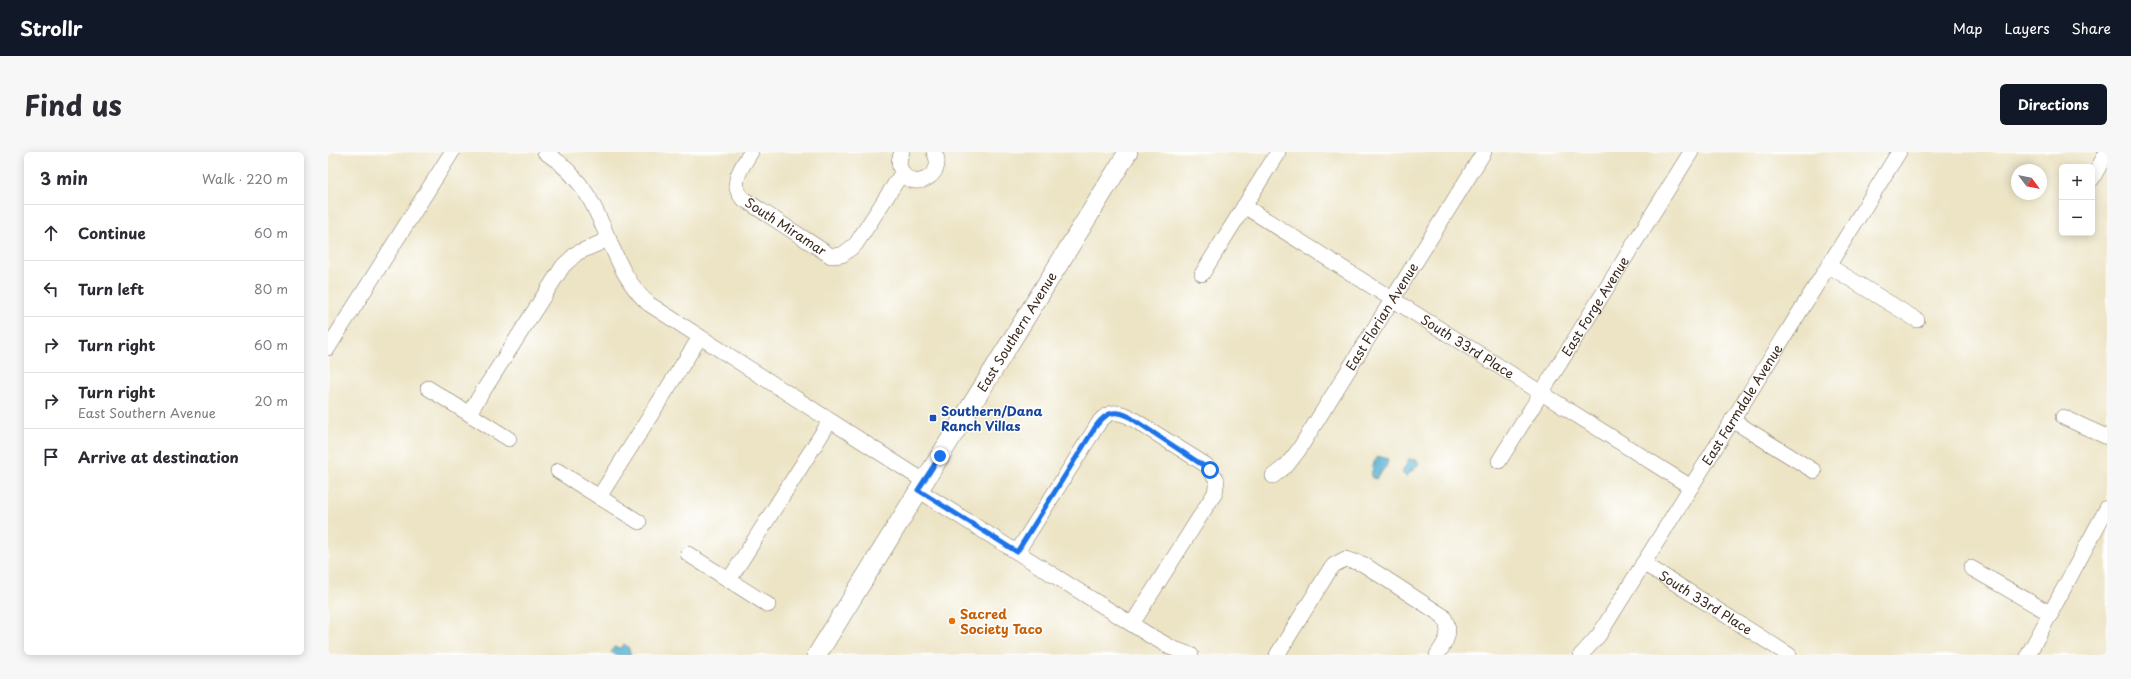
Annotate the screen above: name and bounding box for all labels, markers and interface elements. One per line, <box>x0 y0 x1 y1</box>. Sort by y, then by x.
text: Strollr <box>20 14 83 42</box>
text: Map <box>1953 18 1983 39</box>
text: Layers <box>2005 18 2050 39</box>
text: Share <box>2072 18 2111 39</box>
text: Find us <box>24 83 122 126</box>
button: Directions <box>2000 84 2107 125</box>
north arrow <box>2011 164 2047 200</box>
map controls <box>2059 164 2095 236</box>
button: + <box>2059 164 2095 200</box>
text: 3 min <box>40 165 88 191</box>
text: Walk · 220 m <box>202 169 288 188</box>
street label: South Miramar <box>742 192 831 260</box>
button: − <box>2059 200 2095 236</box>
text: Continue <box>78 221 146 244</box>
icon: ahead <box>40 222 62 244</box>
text: 60 m <box>254 223 288 242</box>
street label: East Forge Avenue <box>1556 253 1633 360</box>
street label: East Florian Avenue <box>1340 259 1422 374</box>
street label: East Southern Avenue <box>972 268 1061 395</box>
text: Turn left <box>78 277 144 300</box>
icon: left <box>40 278 62 300</box>
text: 80 m <box>254 279 288 298</box>
street label: South 33rd Place <box>1417 310 1518 383</box>
text: Turn right <box>78 333 155 356</box>
icon: right <box>40 334 62 356</box>
text: 60 m <box>254 335 288 354</box>
street label: East Farmdale Avenue <box>1697 340 1786 469</box>
text: Turn right <box>78 380 155 403</box>
icon: right <box>40 390 62 412</box>
text: 20 m <box>254 391 288 410</box>
place label: Southern/Dana Ranch Villas <box>941 401 1043 435</box>
text: East Southern Avenue <box>78 403 216 422</box>
marker: Southern/Dana Ranch Villas <box>928 413 938 423</box>
text: Arrive at destination <box>78 445 239 468</box>
icon: arrive <box>40 446 62 468</box>
route end <box>931 447 949 465</box>
route start <box>1201 461 1219 479</box>
street label: South 33rd Place <box>1656 565 1756 639</box>
place label: Sacred Society Taco <box>960 604 1043 638</box>
marker: Sacred Society Taco <box>947 616 957 626</box>

